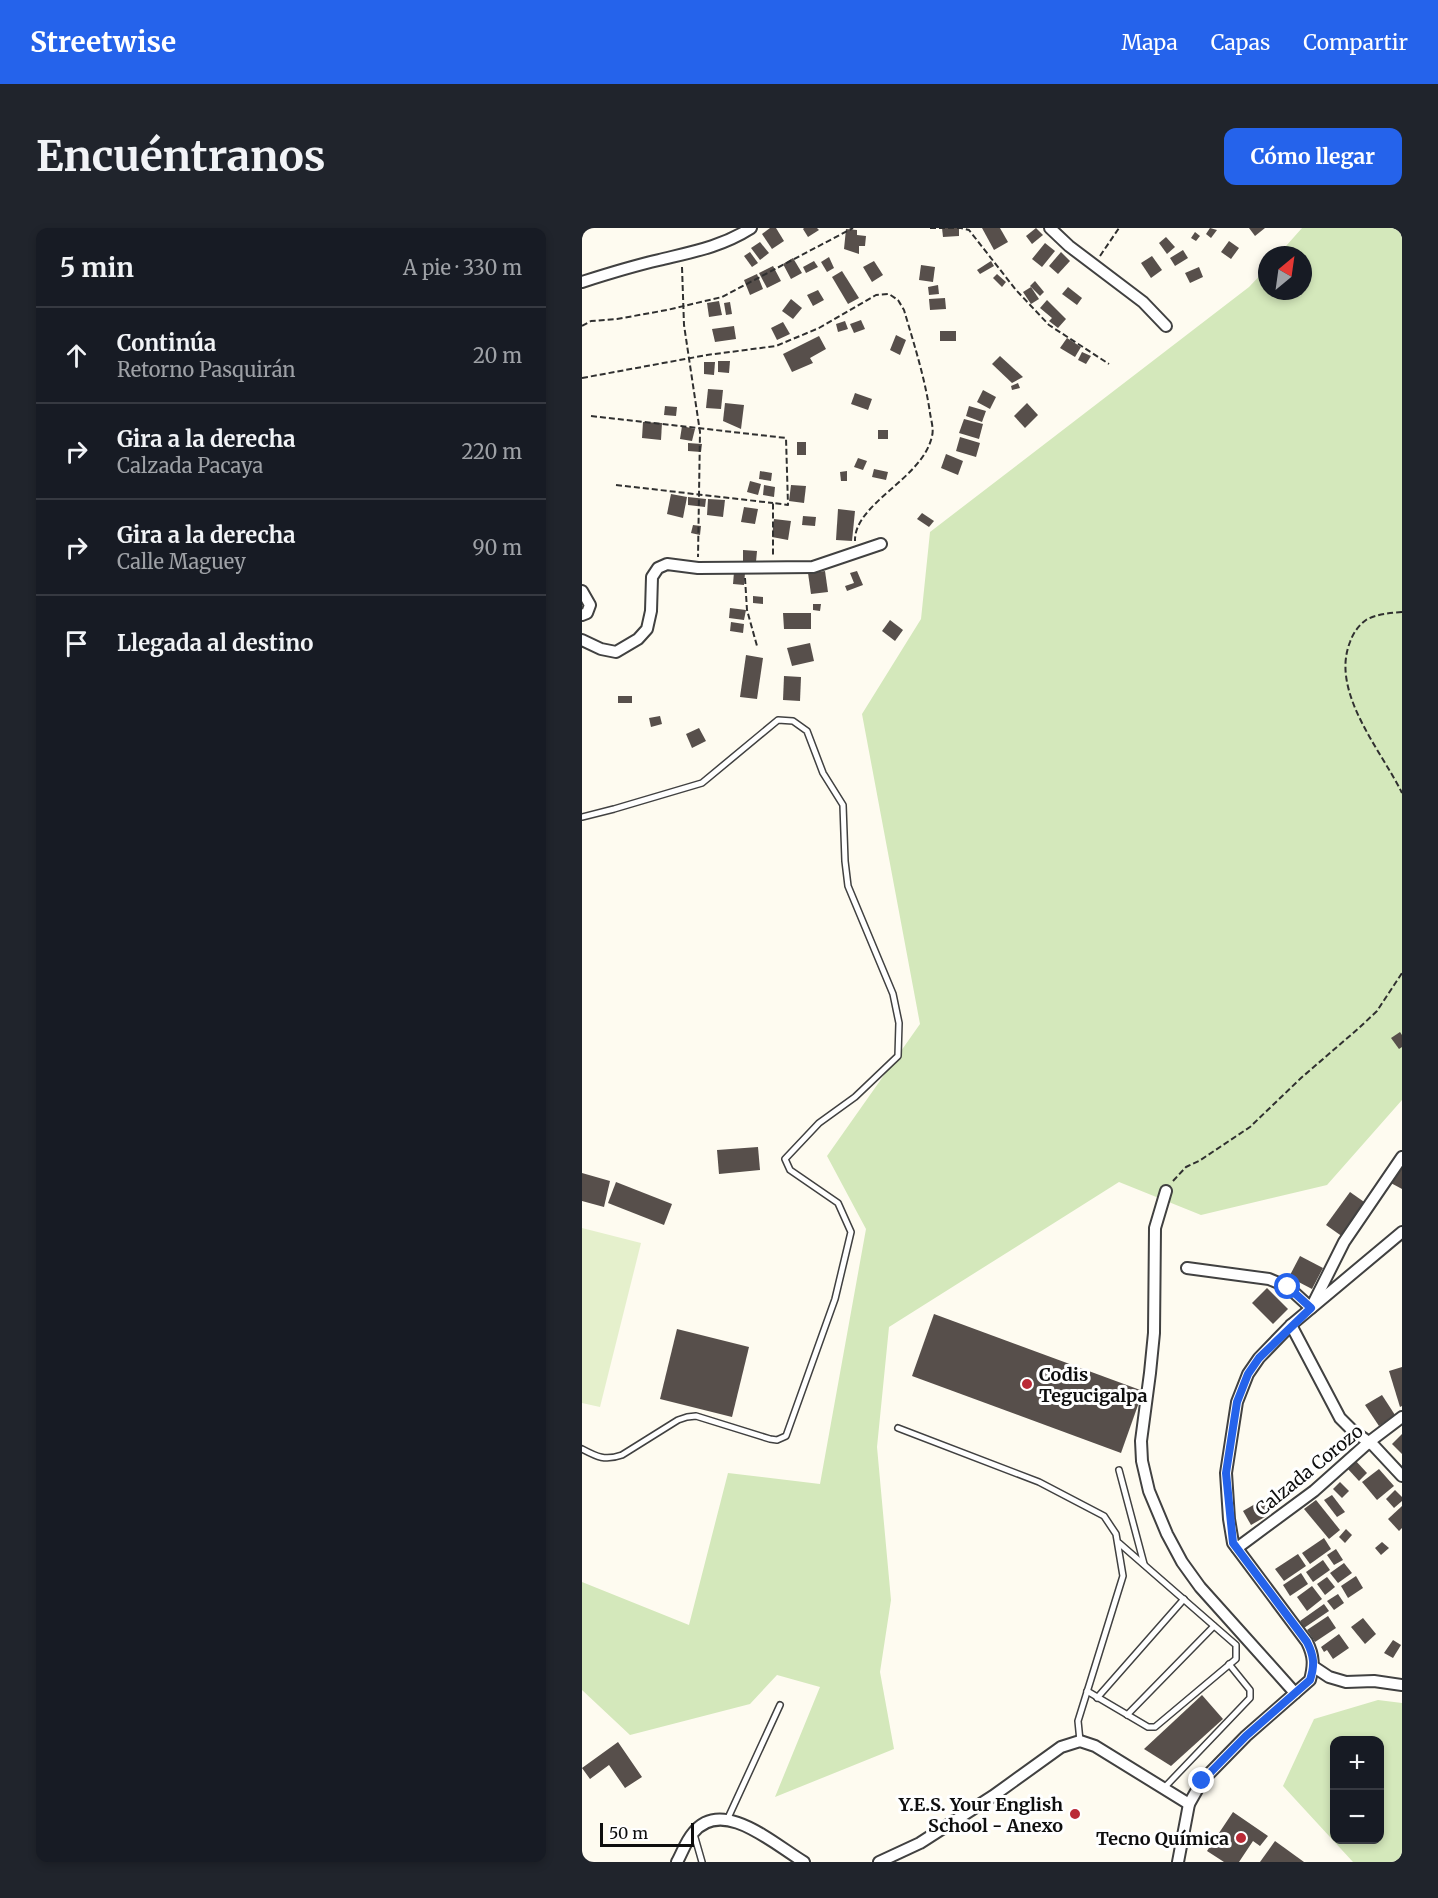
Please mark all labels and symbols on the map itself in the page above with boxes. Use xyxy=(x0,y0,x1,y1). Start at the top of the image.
north arrow xyxy=(1258,246,1312,300)
route start xyxy=(1274,1273,1300,1299)
place label: Codis Tegucigalpa xyxy=(1039,1363,1147,1407)
marker: Codis Tegucigalpa xyxy=(1020,1377,1034,1391)
street label: Calzada Corozo xyxy=(1250,1419,1368,1521)
route end xyxy=(1188,1767,1214,1793)
place label: Y.E.S. Your English School - Anexo xyxy=(898,1793,1063,1837)
marker: Y.E.S. Your English School - Anexo xyxy=(1068,1807,1082,1821)
scale bar xyxy=(600,1820,694,1848)
place label: Tecno Química xyxy=(1096,1827,1229,1850)
marker: Tecno Química xyxy=(1234,1831,1248,1845)

